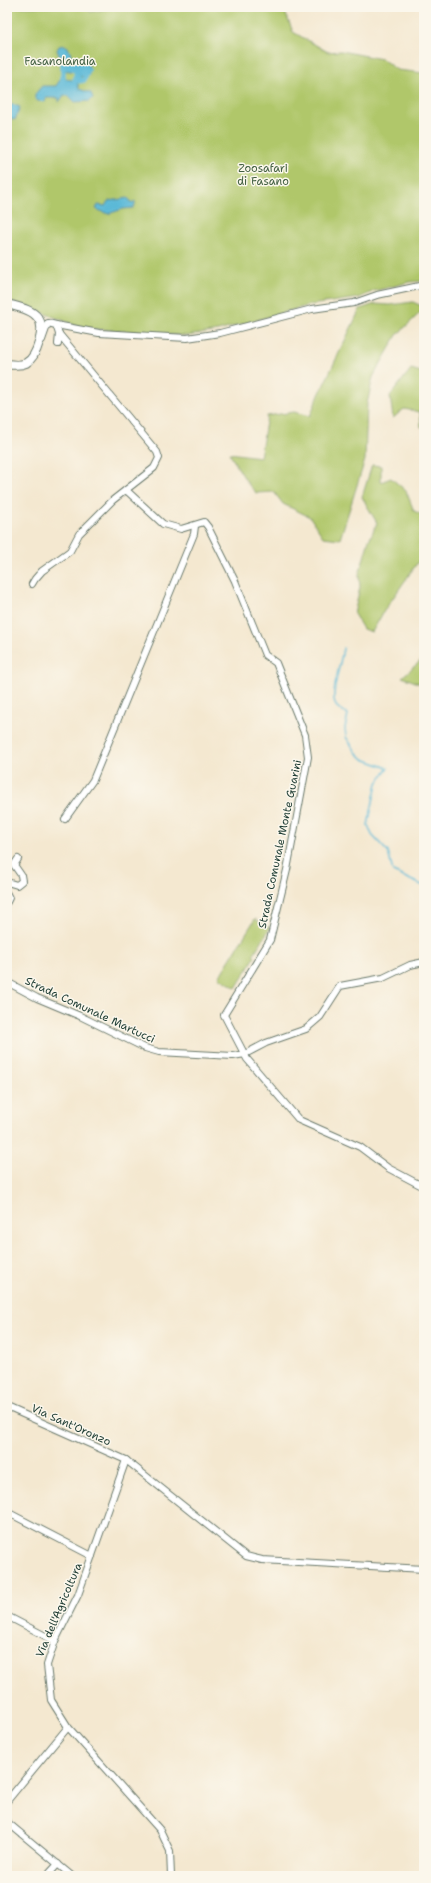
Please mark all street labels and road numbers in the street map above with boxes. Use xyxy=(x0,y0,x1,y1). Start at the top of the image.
street label: Strada Comunale Monte Guarini xyxy=(255,758,305,930)
street label: Strada Comunale Martucci xyxy=(23,973,157,1047)
street label: Via Sant'Oronzo xyxy=(29,1401,114,1449)
street label: Via dell'Agricoltura xyxy=(32,1560,86,1660)

